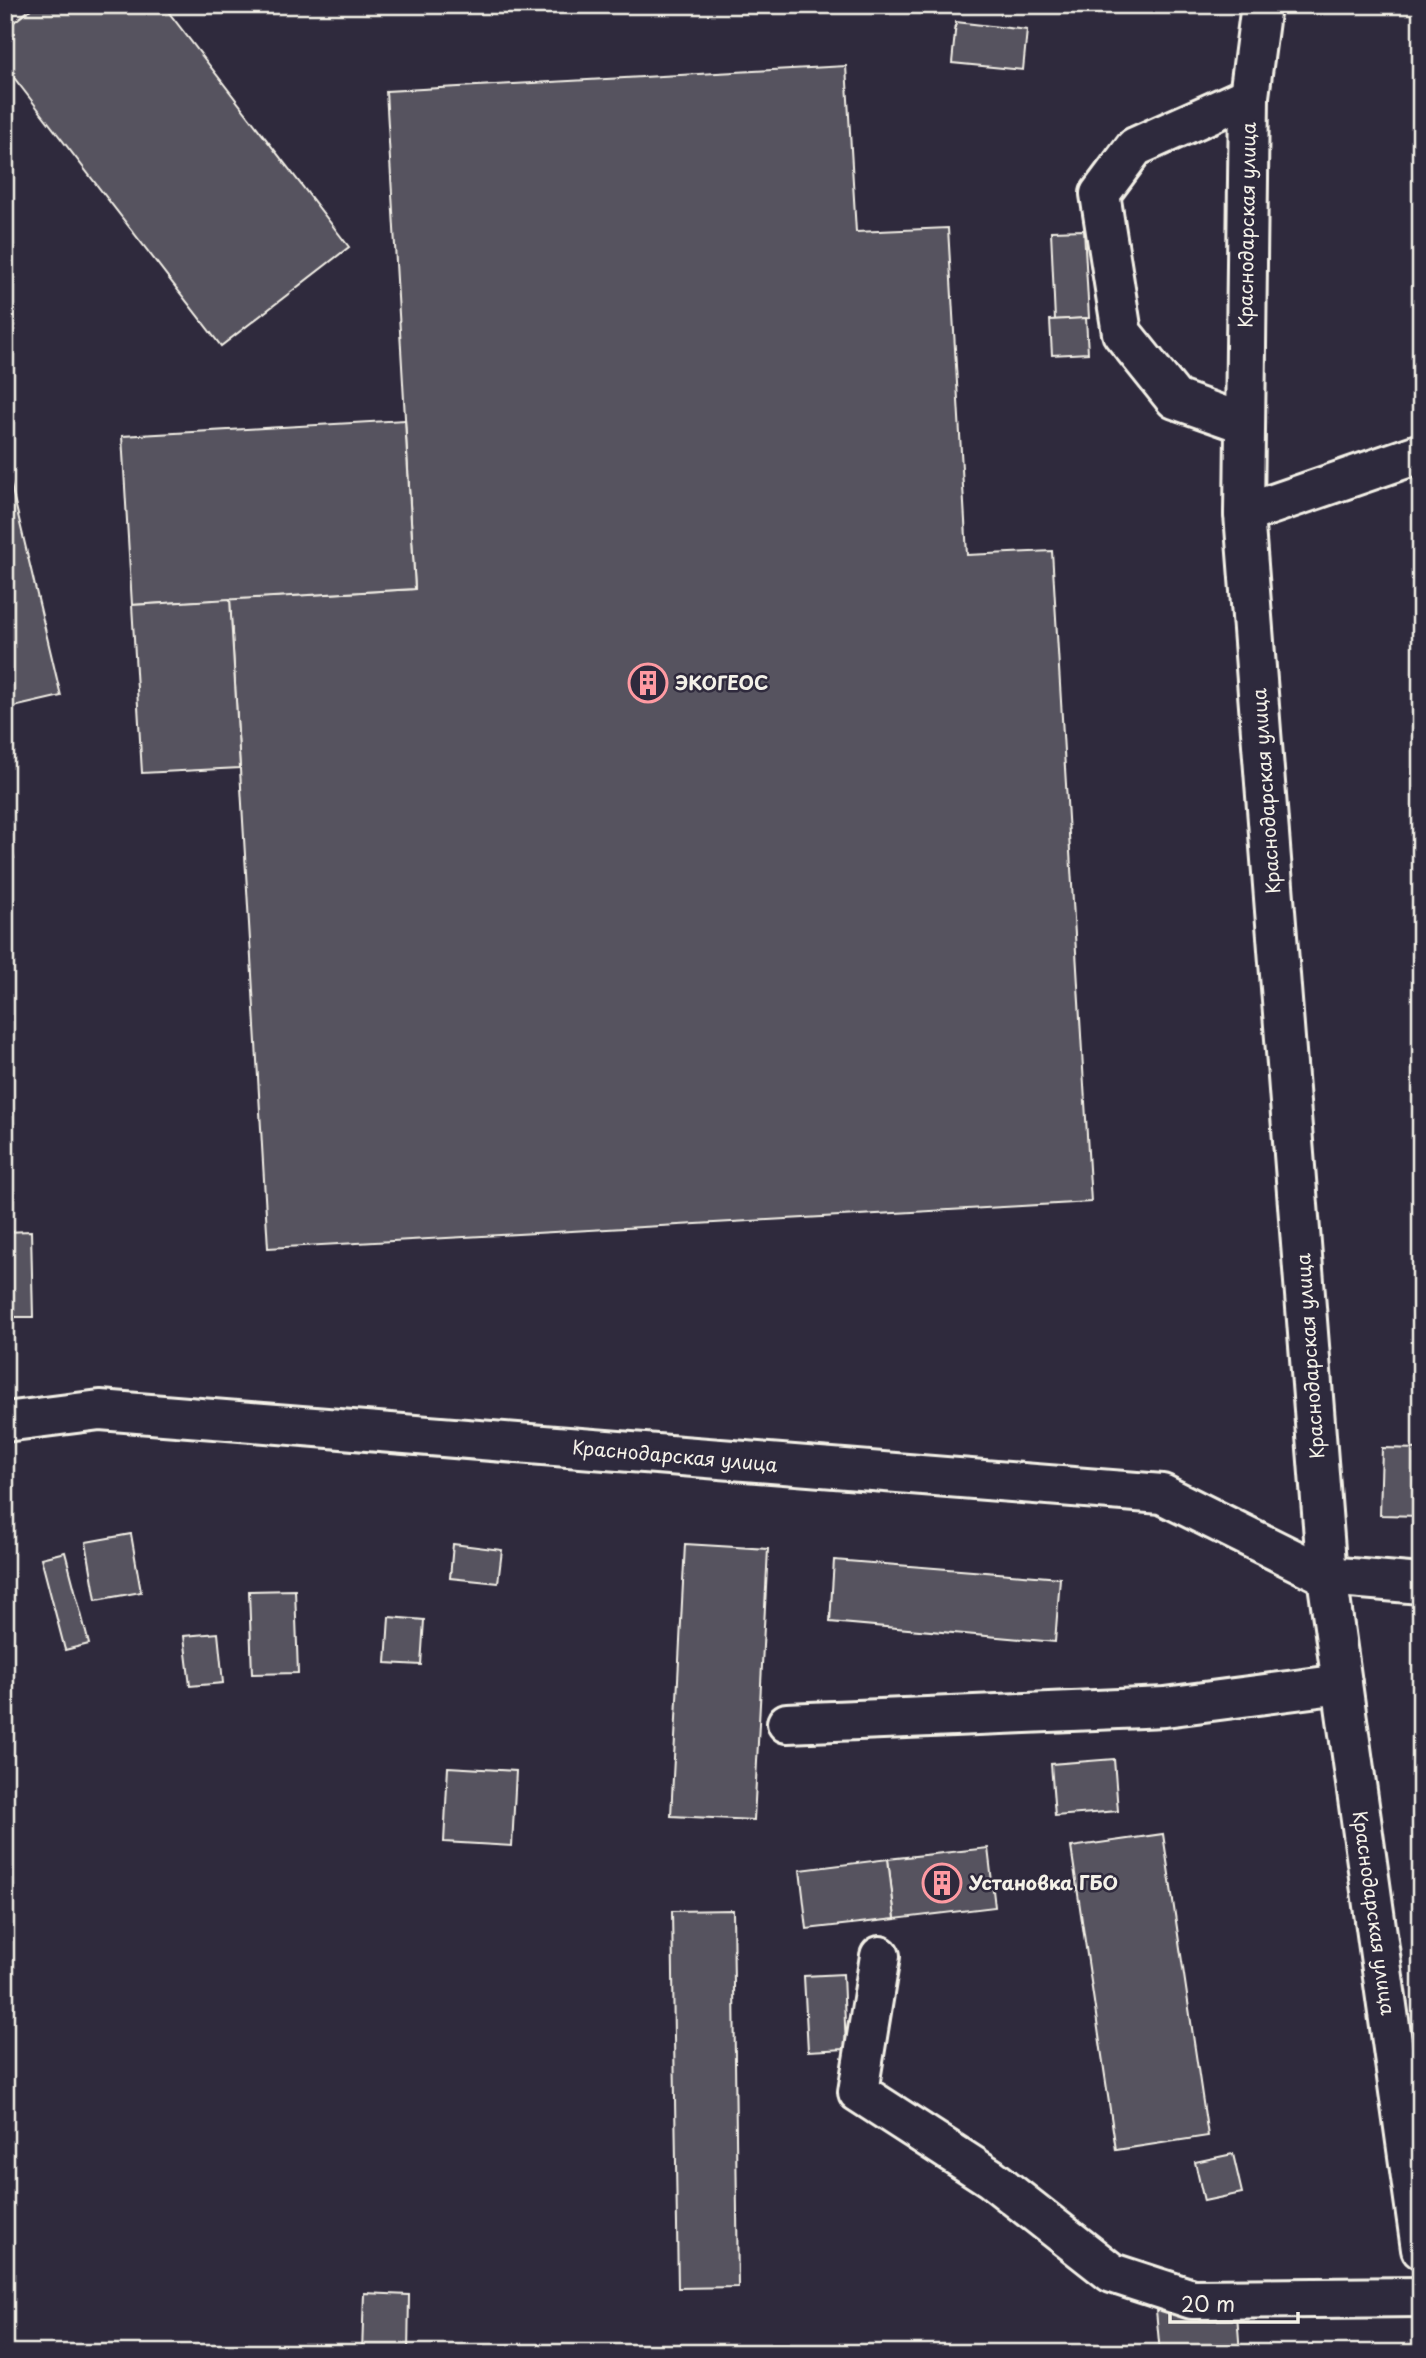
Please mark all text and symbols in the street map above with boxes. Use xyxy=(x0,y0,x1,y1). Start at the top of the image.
street label: Краснодарская улица xyxy=(1230,122,1262,328)
building icon: ЭКОГЕОС xyxy=(627,662,669,704)
place label: ЭКОГЕОС xyxy=(675,668,768,696)
street label: Краснодарская улица xyxy=(1244,687,1286,895)
street label: Краснодарская улица xyxy=(1288,1252,1330,1460)
street label: Краснодарская улица xyxy=(571,1432,779,1478)
street label: Краснодарская улица xyxy=(1347,1809,1403,2017)
building icon: Установка ГБО xyxy=(921,1862,963,1904)
place label: Установка ГБО xyxy=(968,1868,1118,1896)
scale bar xyxy=(1170,2281,1298,2325)
text: 20 m xyxy=(1181,2287,1235,2319)

